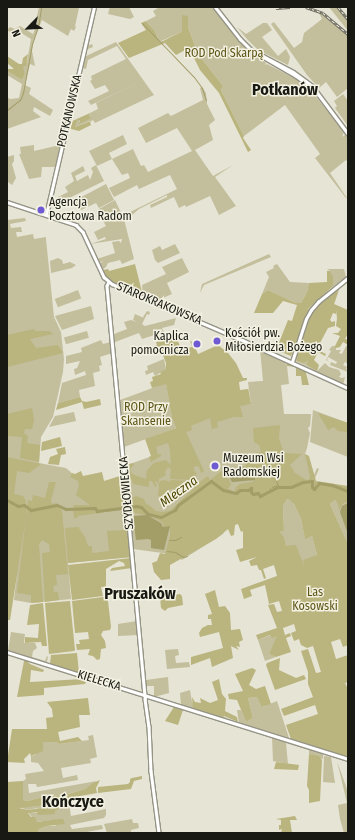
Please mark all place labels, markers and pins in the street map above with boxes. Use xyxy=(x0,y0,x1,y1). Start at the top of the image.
place label: Agencja Pocztowa Radom xyxy=(49,196,132,224)
marker: Agencja Pocztowa Radom xyxy=(36,205,46,215)
place label: Kościół pw. Miłosierdzia Bożego xyxy=(225,327,322,355)
place label: Kaplica pomocnicza xyxy=(131,330,189,358)
marker: Kościół pw. Miłosierdzia Bożego xyxy=(212,336,222,346)
marker: Kaplica pomocnicza xyxy=(192,339,202,349)
place label: Muzeum Wsi Radomskiej xyxy=(223,452,284,480)
marker: Muzeum Wsi Radomskiej xyxy=(210,461,220,471)

